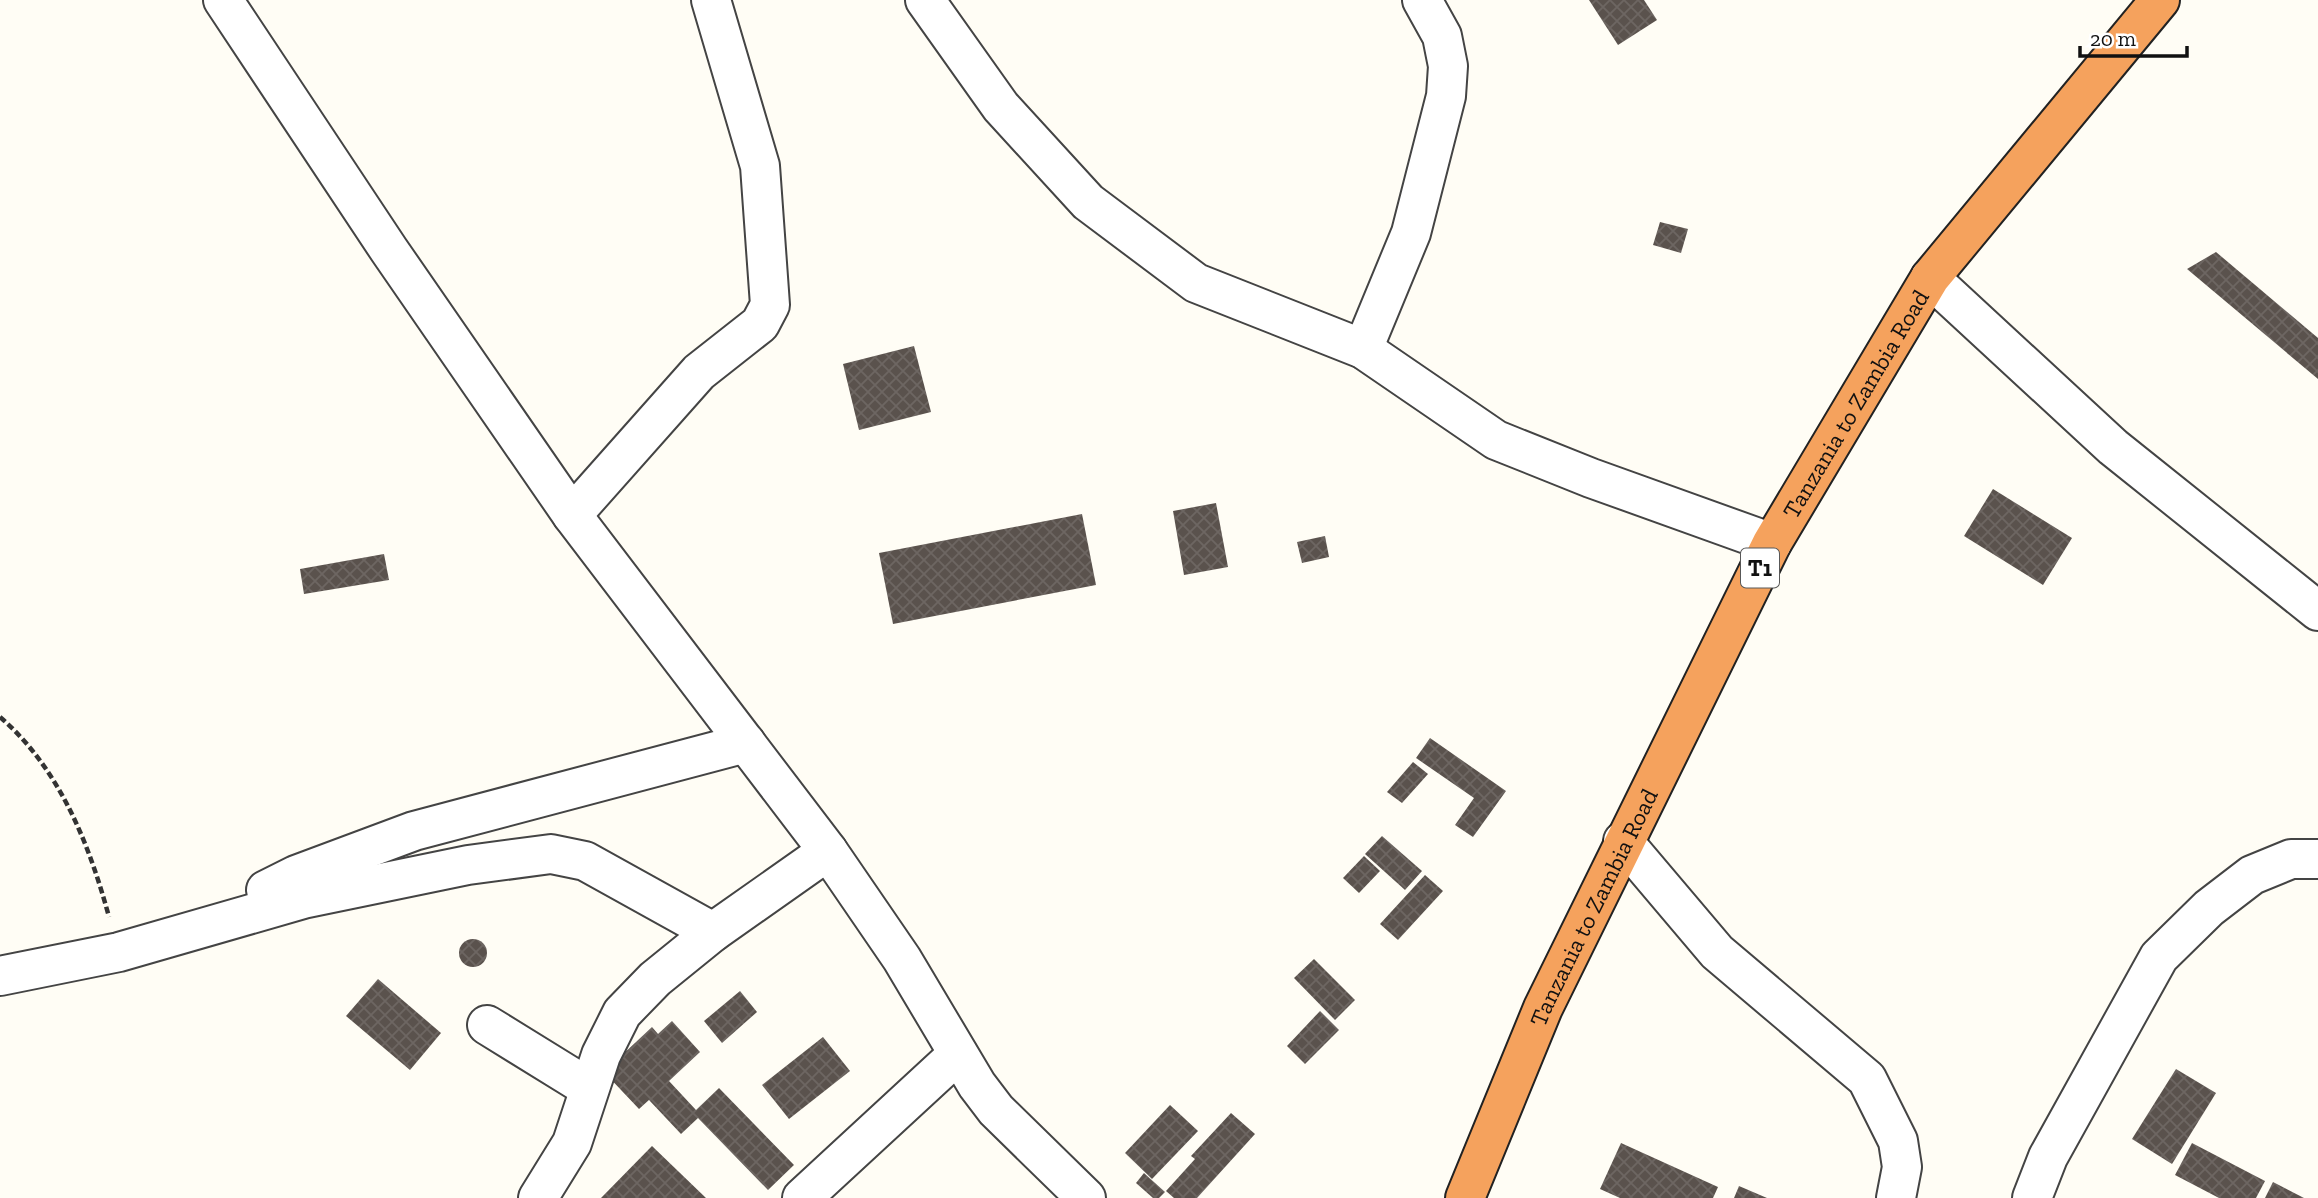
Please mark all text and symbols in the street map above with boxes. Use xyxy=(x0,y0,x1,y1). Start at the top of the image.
scale bar xyxy=(2080,14,2187,58)
text: 20 m xyxy=(2090,26,2136,51)
street label: Tanzania to Zambia Road xyxy=(1776,284,1934,523)
road number: T1 xyxy=(1741,548,1779,588)
street label: Tanzania to Zambia Road xyxy=(1523,784,1663,1030)

